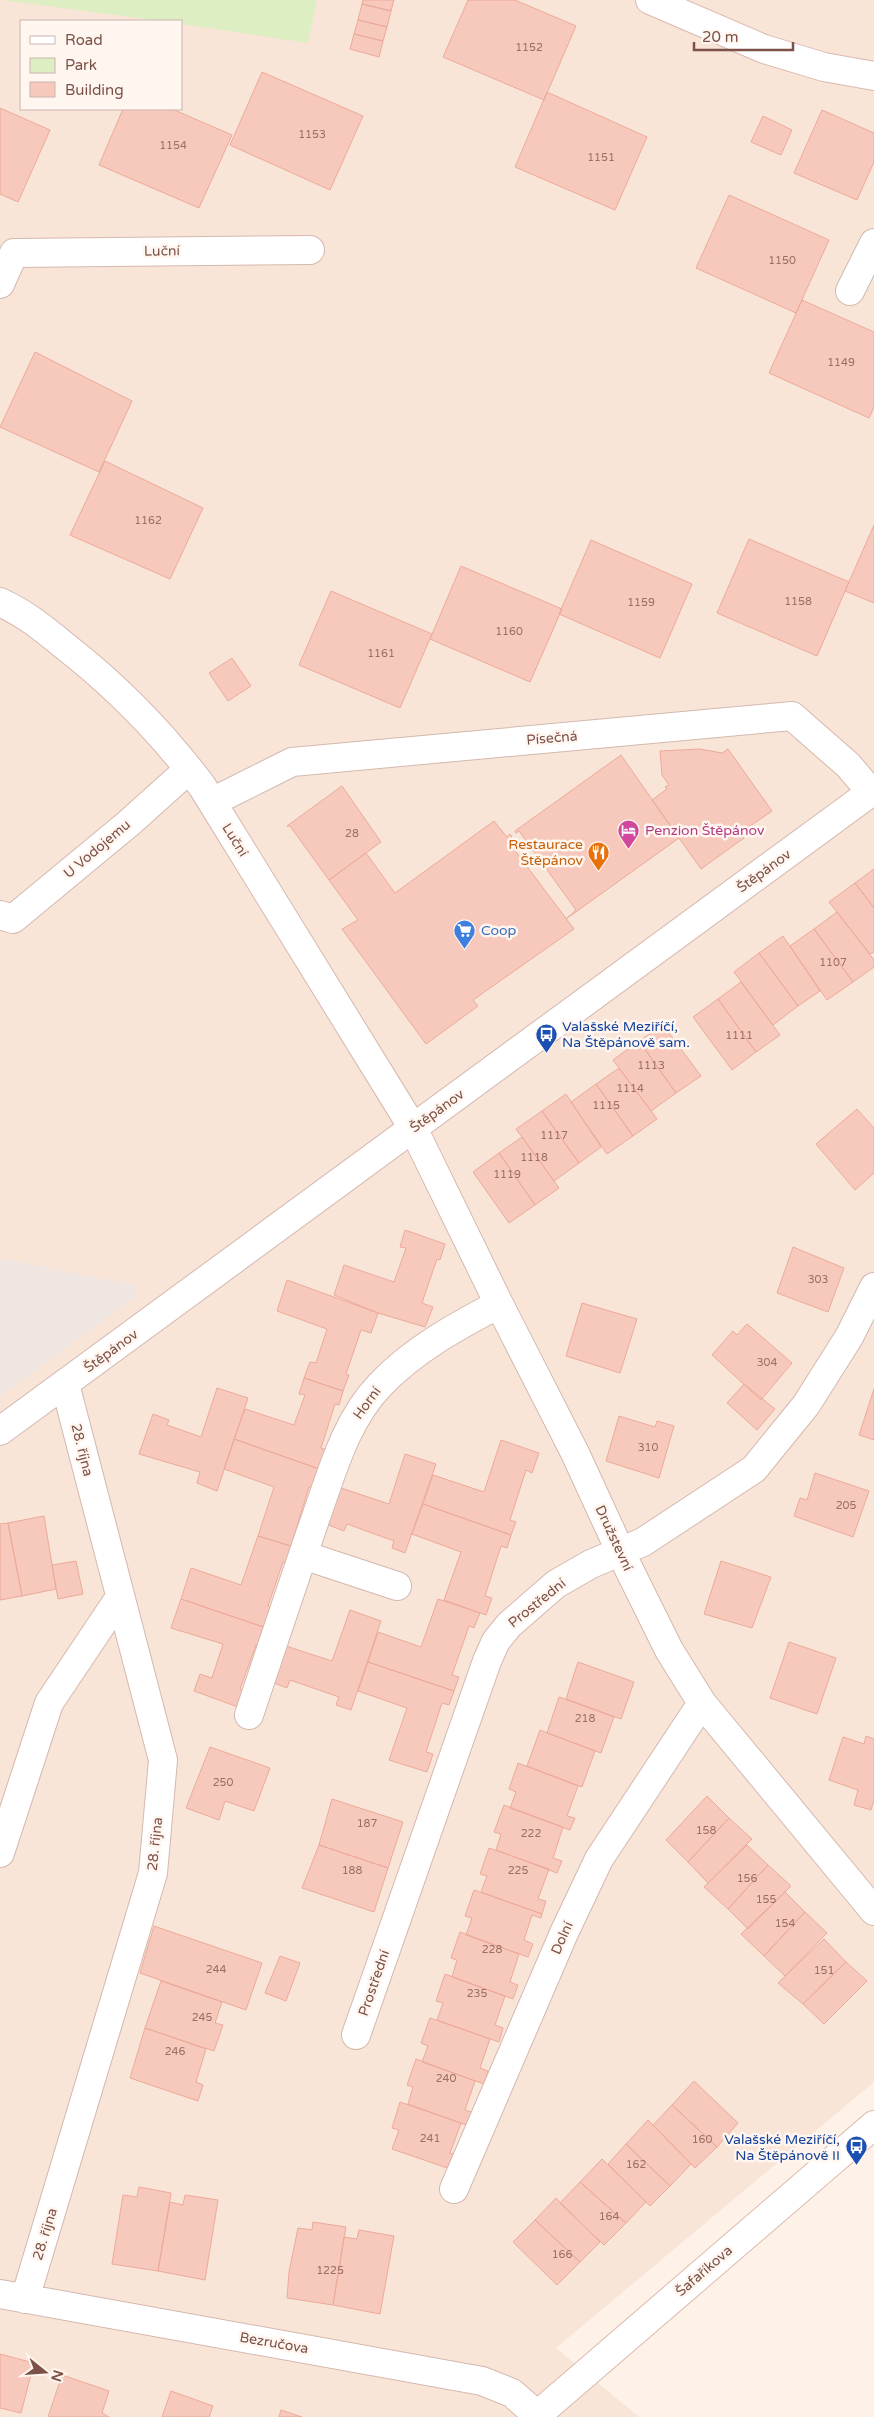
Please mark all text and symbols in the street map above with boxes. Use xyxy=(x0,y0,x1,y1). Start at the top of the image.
legend xyxy=(20,20,182,110)
scale bar xyxy=(694,20,793,52)
text: 20 m xyxy=(702,28,739,46)
text: Road xyxy=(65,31,103,49)
house number: 1152 xyxy=(515,41,543,54)
text: Park xyxy=(65,56,97,74)
text: Building xyxy=(65,81,124,99)
house number: 1153 xyxy=(298,128,326,141)
house number: 1154 xyxy=(159,139,187,152)
house number: 1151 xyxy=(587,151,615,164)
street label: Luční xyxy=(144,242,181,260)
house number: 1150 xyxy=(768,254,796,267)
house number: 1149 xyxy=(827,356,855,369)
house number: 1162 xyxy=(134,514,162,527)
house number: 1158 xyxy=(784,595,812,608)
house number: 1159 xyxy=(627,596,655,609)
house number: 1160 xyxy=(495,625,523,638)
house number: 1161 xyxy=(367,647,395,660)
street label: Písečná xyxy=(526,727,578,749)
street label: U Vodojemu xyxy=(60,816,134,882)
hotel icon: Penzion Štěpánov xyxy=(617,818,641,849)
street label: Luční xyxy=(218,820,252,860)
place label: Penzion Štěpánov xyxy=(645,822,765,839)
house number: 28 xyxy=(345,827,359,840)
place label: Restaurace Štěpánov xyxy=(508,836,584,869)
restaurant icon: Restaurace Štěpánov xyxy=(587,840,611,871)
street label: Štěpánov xyxy=(734,845,795,896)
supermarket icon: Coop xyxy=(453,918,477,949)
place label: Coop xyxy=(481,922,517,939)
house number: 1107 xyxy=(819,956,847,969)
place label: Valašské Meziříčí, Na Štěpánově sam. xyxy=(562,1018,690,1051)
bus stop icon: Valašské Meziříčí, Na Štěpánově sam. xyxy=(534,1022,558,1053)
house number: 1111 xyxy=(725,1029,753,1042)
house number: 1113 xyxy=(637,1059,665,1072)
house number: 1114 xyxy=(616,1082,644,1095)
street label: Štěpánov xyxy=(407,1085,468,1136)
house number: 1115 xyxy=(592,1099,620,1112)
house number: 1117 xyxy=(540,1129,568,1142)
house number: 1118 xyxy=(520,1151,548,1164)
house number: 1119 xyxy=(493,1168,521,1181)
house number: 303 xyxy=(808,1273,828,1286)
street label: Štěpánov xyxy=(81,1325,142,1376)
house number: 304 xyxy=(757,1356,777,1369)
street label: Horní xyxy=(349,1383,385,1423)
street label: 28. října xyxy=(67,1422,97,1478)
house number: 310 xyxy=(638,1441,658,1454)
house number: 205 xyxy=(836,1499,856,1512)
street label: Družstevní xyxy=(591,1502,637,1574)
street label: Prostřední xyxy=(505,1574,570,1631)
house number: 218 xyxy=(575,1712,595,1725)
house number: 250 xyxy=(213,1776,233,1789)
street label: 28. října xyxy=(144,1816,166,1872)
house number: 187 xyxy=(357,1817,377,1830)
house number: 158 xyxy=(696,1824,716,1837)
house number: 222 xyxy=(521,1827,541,1840)
house number: 188 xyxy=(342,1864,362,1877)
house number: 225 xyxy=(508,1864,528,1877)
house number: 156 xyxy=(737,1872,757,1885)
house number: 155 xyxy=(756,1893,776,1906)
house number: 154 xyxy=(775,1917,795,1930)
street label: Dolní xyxy=(547,1918,577,1957)
house number: 228 xyxy=(482,1943,502,1956)
street label: Prostřední xyxy=(355,1947,393,2018)
house number: 244 xyxy=(206,1963,226,1976)
house number: 151 xyxy=(814,1964,834,1977)
house number: 235 xyxy=(467,1987,487,2000)
house number: 245 xyxy=(192,2011,212,2024)
house number: 246 xyxy=(165,2045,185,2058)
house number: 240 xyxy=(436,2072,456,2085)
place label: Valašské Meziříčí, Na Štěpánově II xyxy=(724,2131,840,2164)
house number: 241 xyxy=(420,2132,440,2145)
house number: 160 xyxy=(692,2133,712,2146)
bus stop icon: Valašské Meziříčí, Na Štěpánově II xyxy=(844,2135,868,2166)
house number: 162 xyxy=(626,2158,646,2171)
street label: 28. října xyxy=(29,2206,61,2262)
house number: 164 xyxy=(599,2210,619,2223)
street label: Šafaříkova xyxy=(672,2242,736,2300)
house number: 166 xyxy=(552,2248,572,2261)
house number: 1225 xyxy=(316,2264,344,2277)
street label: Bezručova xyxy=(238,2329,310,2357)
north arrow xyxy=(20,2347,70,2397)
text: N xyxy=(47,2368,67,2384)

